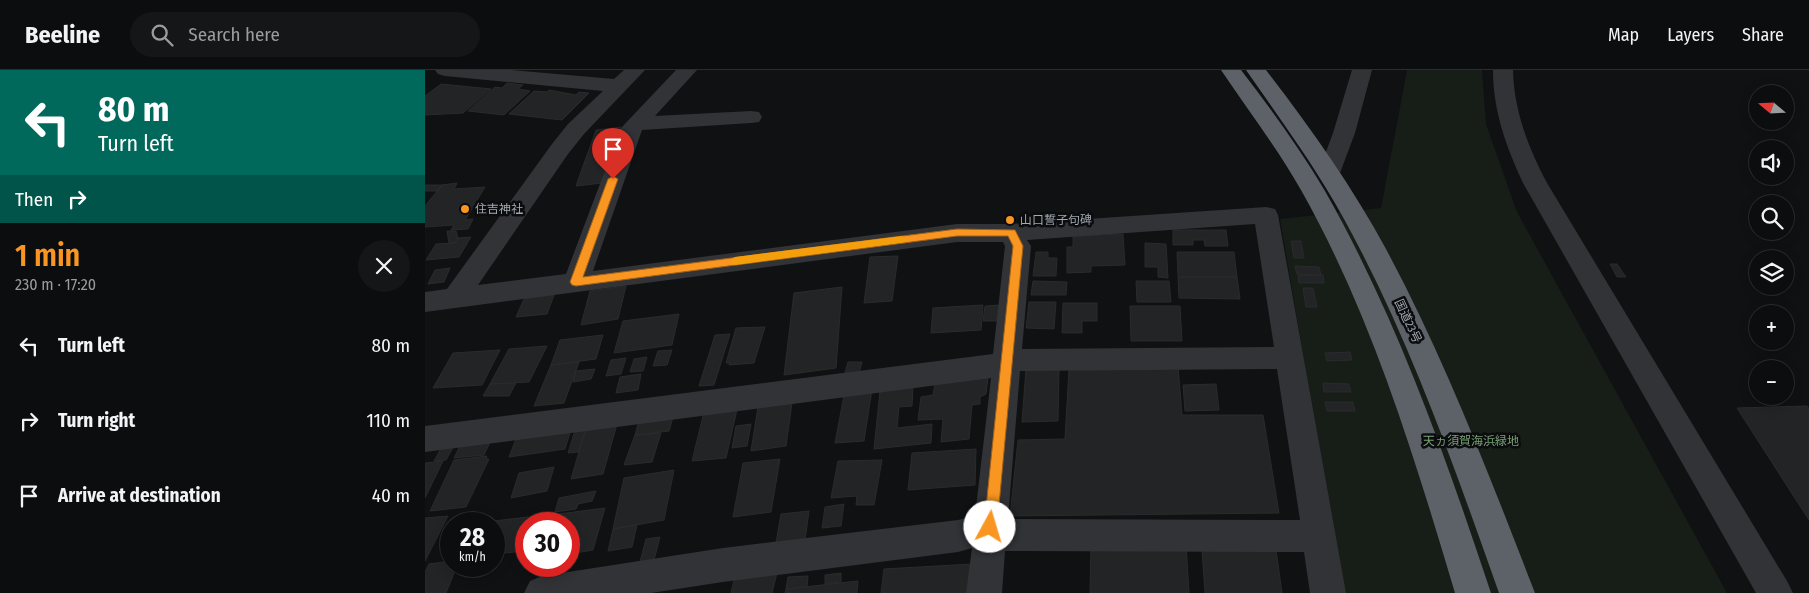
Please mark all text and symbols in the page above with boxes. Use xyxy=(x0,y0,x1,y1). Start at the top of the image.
search box xyxy=(130,12,480,57)
text: Beeline xyxy=(25,21,100,49)
icon: search xyxy=(148,21,176,49)
text: Search here xyxy=(188,23,280,46)
text: Map xyxy=(1608,24,1639,46)
text: Layers xyxy=(1667,24,1714,46)
text: Share xyxy=(1742,24,1784,46)
north arrow xyxy=(1749,85,1794,130)
map controls xyxy=(1749,85,1794,405)
text: 80 m xyxy=(98,88,170,130)
icon: left xyxy=(15,90,80,155)
pin xyxy=(592,128,634,179)
text: Turn left xyxy=(98,130,174,157)
icon: arrive xyxy=(599,135,627,163)
button: sound xyxy=(1749,140,1794,185)
icon: right xyxy=(63,185,91,213)
text: Then xyxy=(15,188,53,211)
button: search xyxy=(1749,195,1794,240)
place label: 住吉神社 xyxy=(475,202,523,216)
marker: 住吉神社 xyxy=(459,203,471,215)
place label: 山口誓子句碑 xyxy=(1020,213,1092,227)
marker: 山口誓子句碑 xyxy=(1004,214,1016,226)
text: 1 min xyxy=(15,238,80,274)
button: close xyxy=(358,240,410,292)
button: layers xyxy=(1749,250,1794,295)
text: 230 m · 17:20 xyxy=(15,275,96,294)
street label: 国道23号 xyxy=(1392,297,1424,345)
button: + xyxy=(1749,305,1794,350)
icon: left xyxy=(15,332,43,360)
text: Turn left xyxy=(58,334,125,357)
text: 80 m xyxy=(372,334,410,357)
button: − xyxy=(1749,360,1794,405)
icon: right xyxy=(15,407,43,435)
text: Turn right xyxy=(58,409,135,432)
text: 110 m xyxy=(366,409,410,432)
park label: 天ヵ須賀海浜緑地 xyxy=(1423,434,1519,448)
icon: arrive xyxy=(15,482,43,510)
text: Arrive at destination xyxy=(58,484,221,507)
text: 40 m xyxy=(372,484,410,507)
position arrow xyxy=(963,500,1015,552)
speed limit sign: 30 xyxy=(515,512,580,577)
text: 28 xyxy=(460,523,485,553)
text: km/h xyxy=(459,550,486,564)

